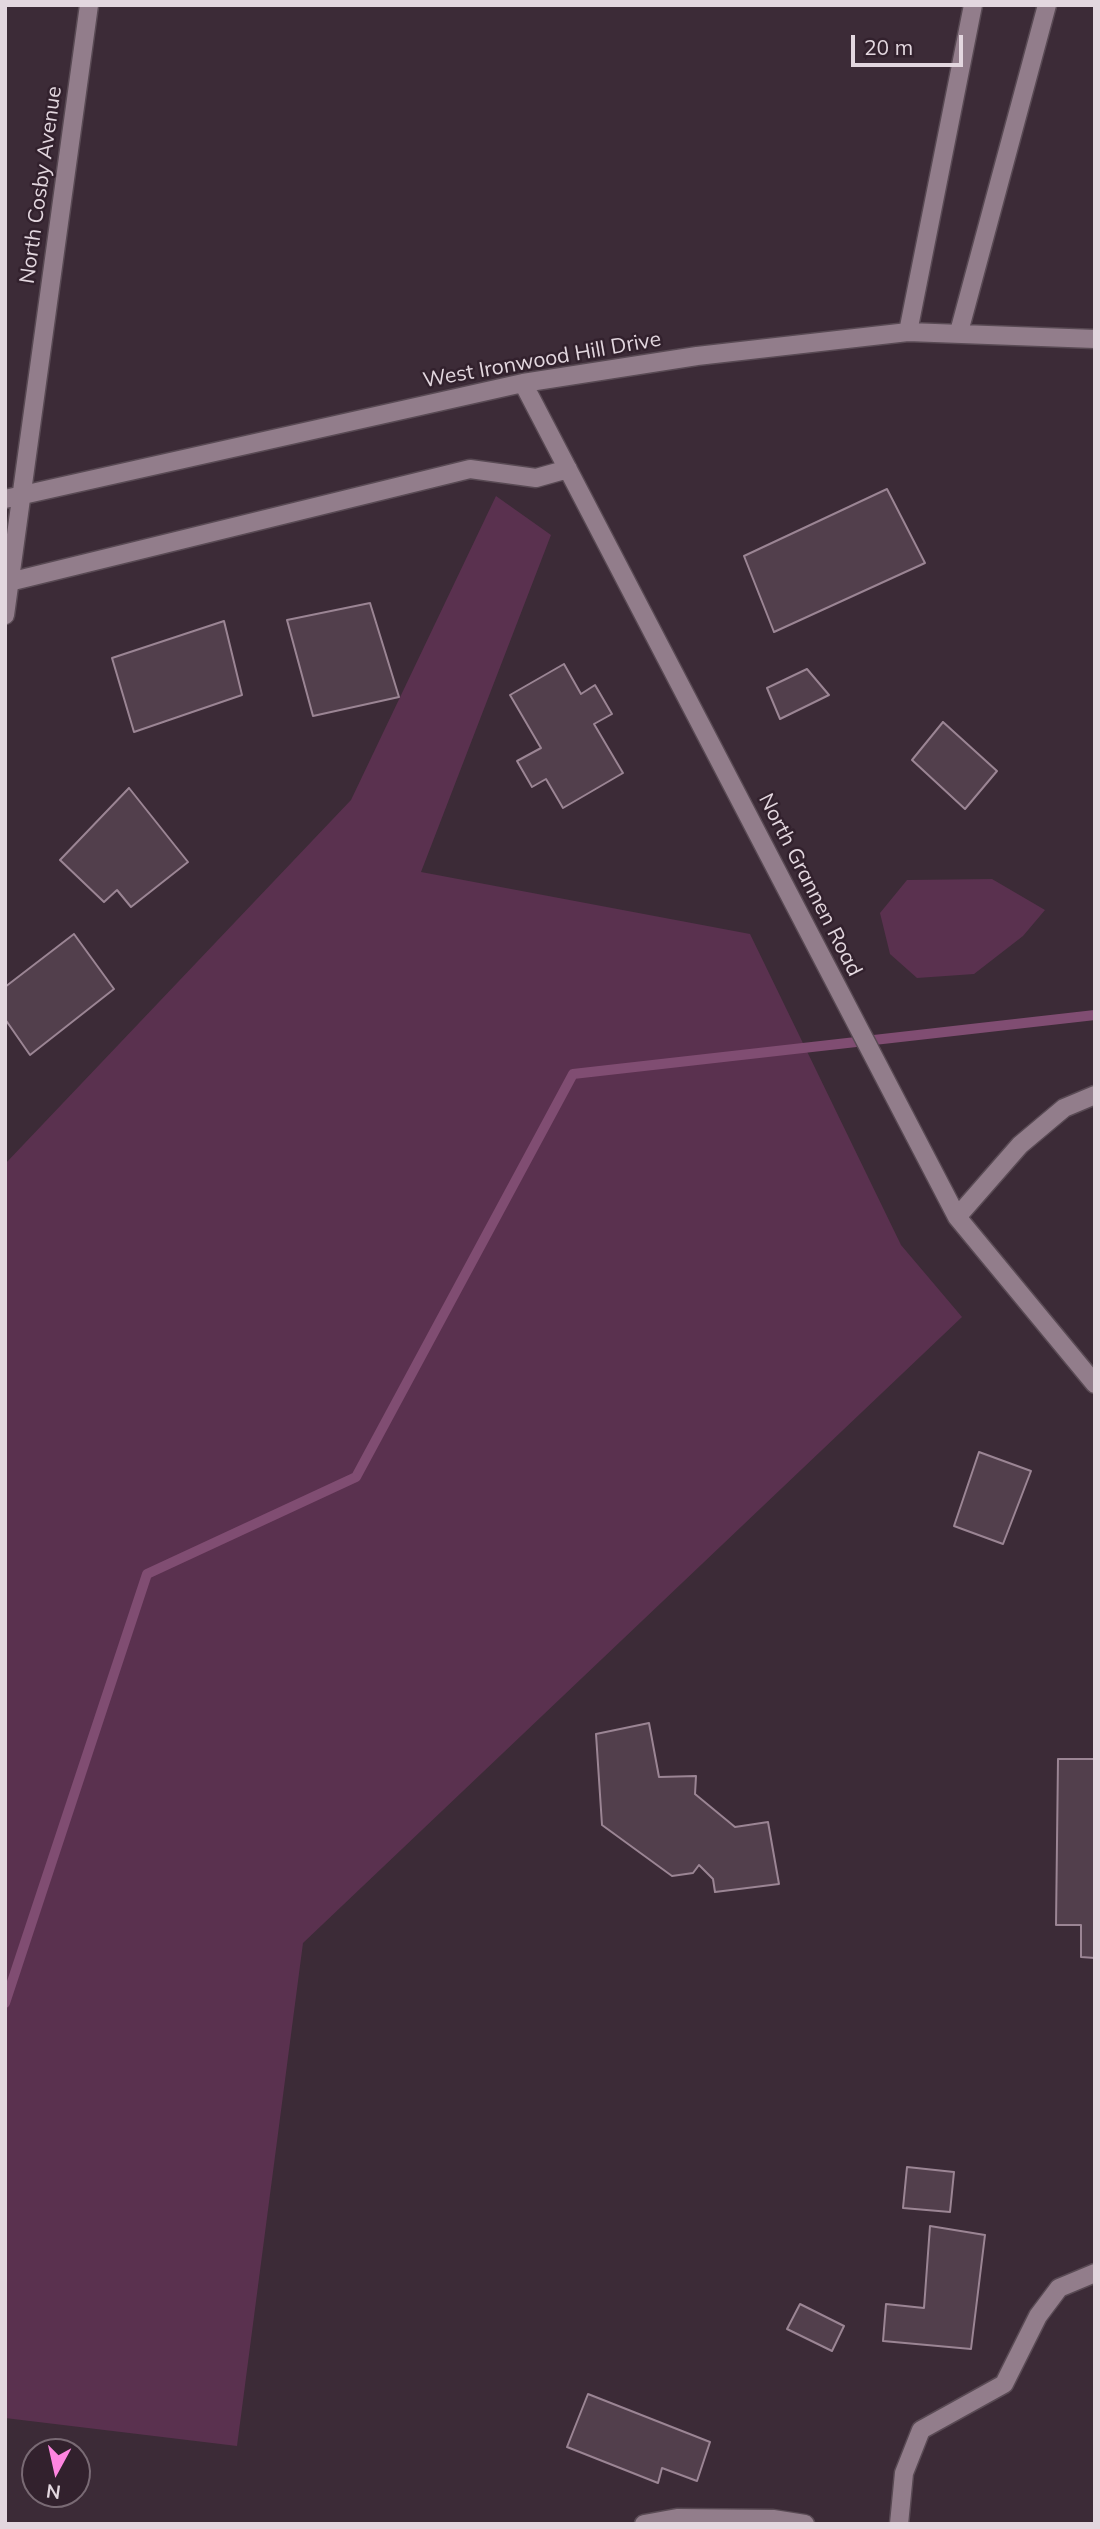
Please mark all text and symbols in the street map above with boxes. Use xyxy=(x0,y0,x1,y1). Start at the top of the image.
scale bar xyxy=(855,21,967,65)
text: 20 m xyxy=(864,34,913,60)
street label: North Cosby Avenue xyxy=(15,85,67,285)
street label: West Ironwood Hill Drive xyxy=(421,327,663,393)
street label: North Grannen Road xyxy=(753,789,867,981)
north arrow xyxy=(21,2438,91,2508)
text: N xyxy=(45,2479,62,2505)

